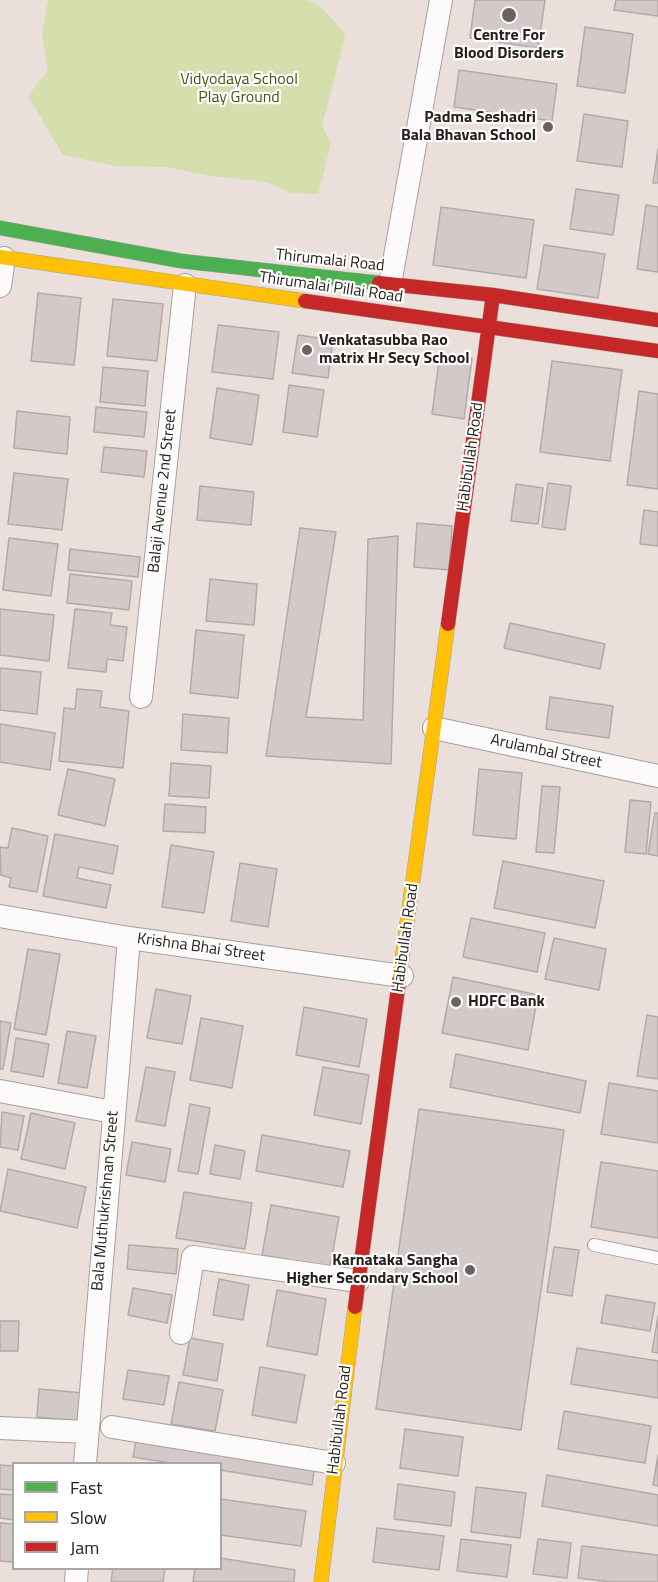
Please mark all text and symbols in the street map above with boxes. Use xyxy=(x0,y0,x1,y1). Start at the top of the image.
marker: Centre For Blood Disorders xyxy=(500,6,518,24)
place label: Centre For Blood Disorders xyxy=(454,26,564,64)
park label: Vidyodaya School Play Ground xyxy=(180,70,298,108)
place label: Padma Seshadri Bala Bhavan School xyxy=(401,108,536,146)
marker: Padma Seshadri Bala Bhavan School xyxy=(541,120,555,134)
street label: Thirumalai Road xyxy=(275,246,385,276)
street label: Thirumalai Pillai Road xyxy=(258,268,404,308)
place label: Venkatasubba Rao matrix Hr Secy School xyxy=(319,331,469,369)
marker: Venkatasubba Rao matrix Hr Secy School xyxy=(300,343,314,357)
street label: Habibullah Road xyxy=(454,401,488,513)
street label: Balaji Avenue 2nd Street xyxy=(145,408,181,574)
street label: Arulambal Street xyxy=(488,731,604,773)
street label: Habibullah Road xyxy=(389,882,423,994)
street label: Krishna Bhai Street xyxy=(136,930,266,966)
place label: HDFC Bank xyxy=(468,992,545,1012)
marker: HDFC Bank xyxy=(449,995,463,1009)
street label: Bala Muthukrishnan Street xyxy=(89,1110,123,1292)
place label: Karnataka Sangha Higher Secondary School xyxy=(286,1251,458,1289)
marker: Karnataka Sangha Higher Secondary School xyxy=(463,1263,477,1277)
street label: Habibullah Road xyxy=(324,1364,356,1476)
legend xyxy=(12,1462,222,1570)
text: Fast xyxy=(70,1474,103,1501)
text: Slow xyxy=(70,1504,107,1531)
text: Jam xyxy=(70,1534,99,1561)

